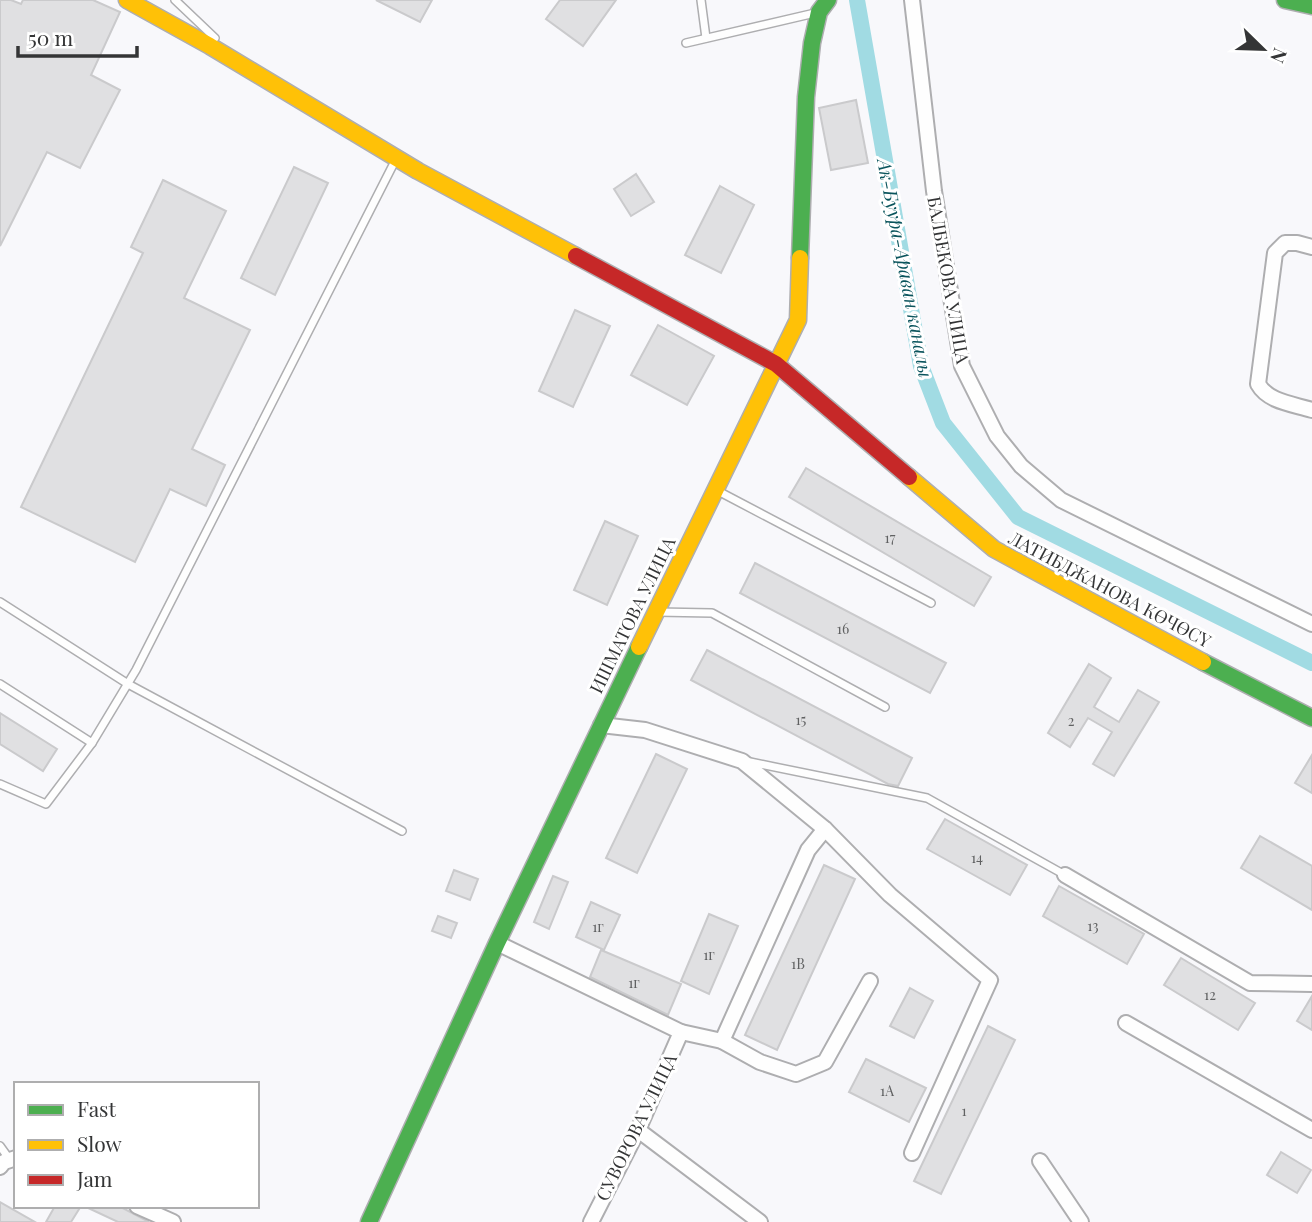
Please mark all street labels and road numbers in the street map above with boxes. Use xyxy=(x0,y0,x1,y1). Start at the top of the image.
street label: БАЛБЕКОВА УЛИЦА xyxy=(922,194,976,366)
street label: ЛАТИБДЖАНОВА КӨЧӨСҮ xyxy=(1004,525,1216,653)
street label: ИШМАТОВА УЛИЦА xyxy=(584,532,681,697)
street label: СУВОРОВА УЛИЦА xyxy=(590,1049,682,1205)

